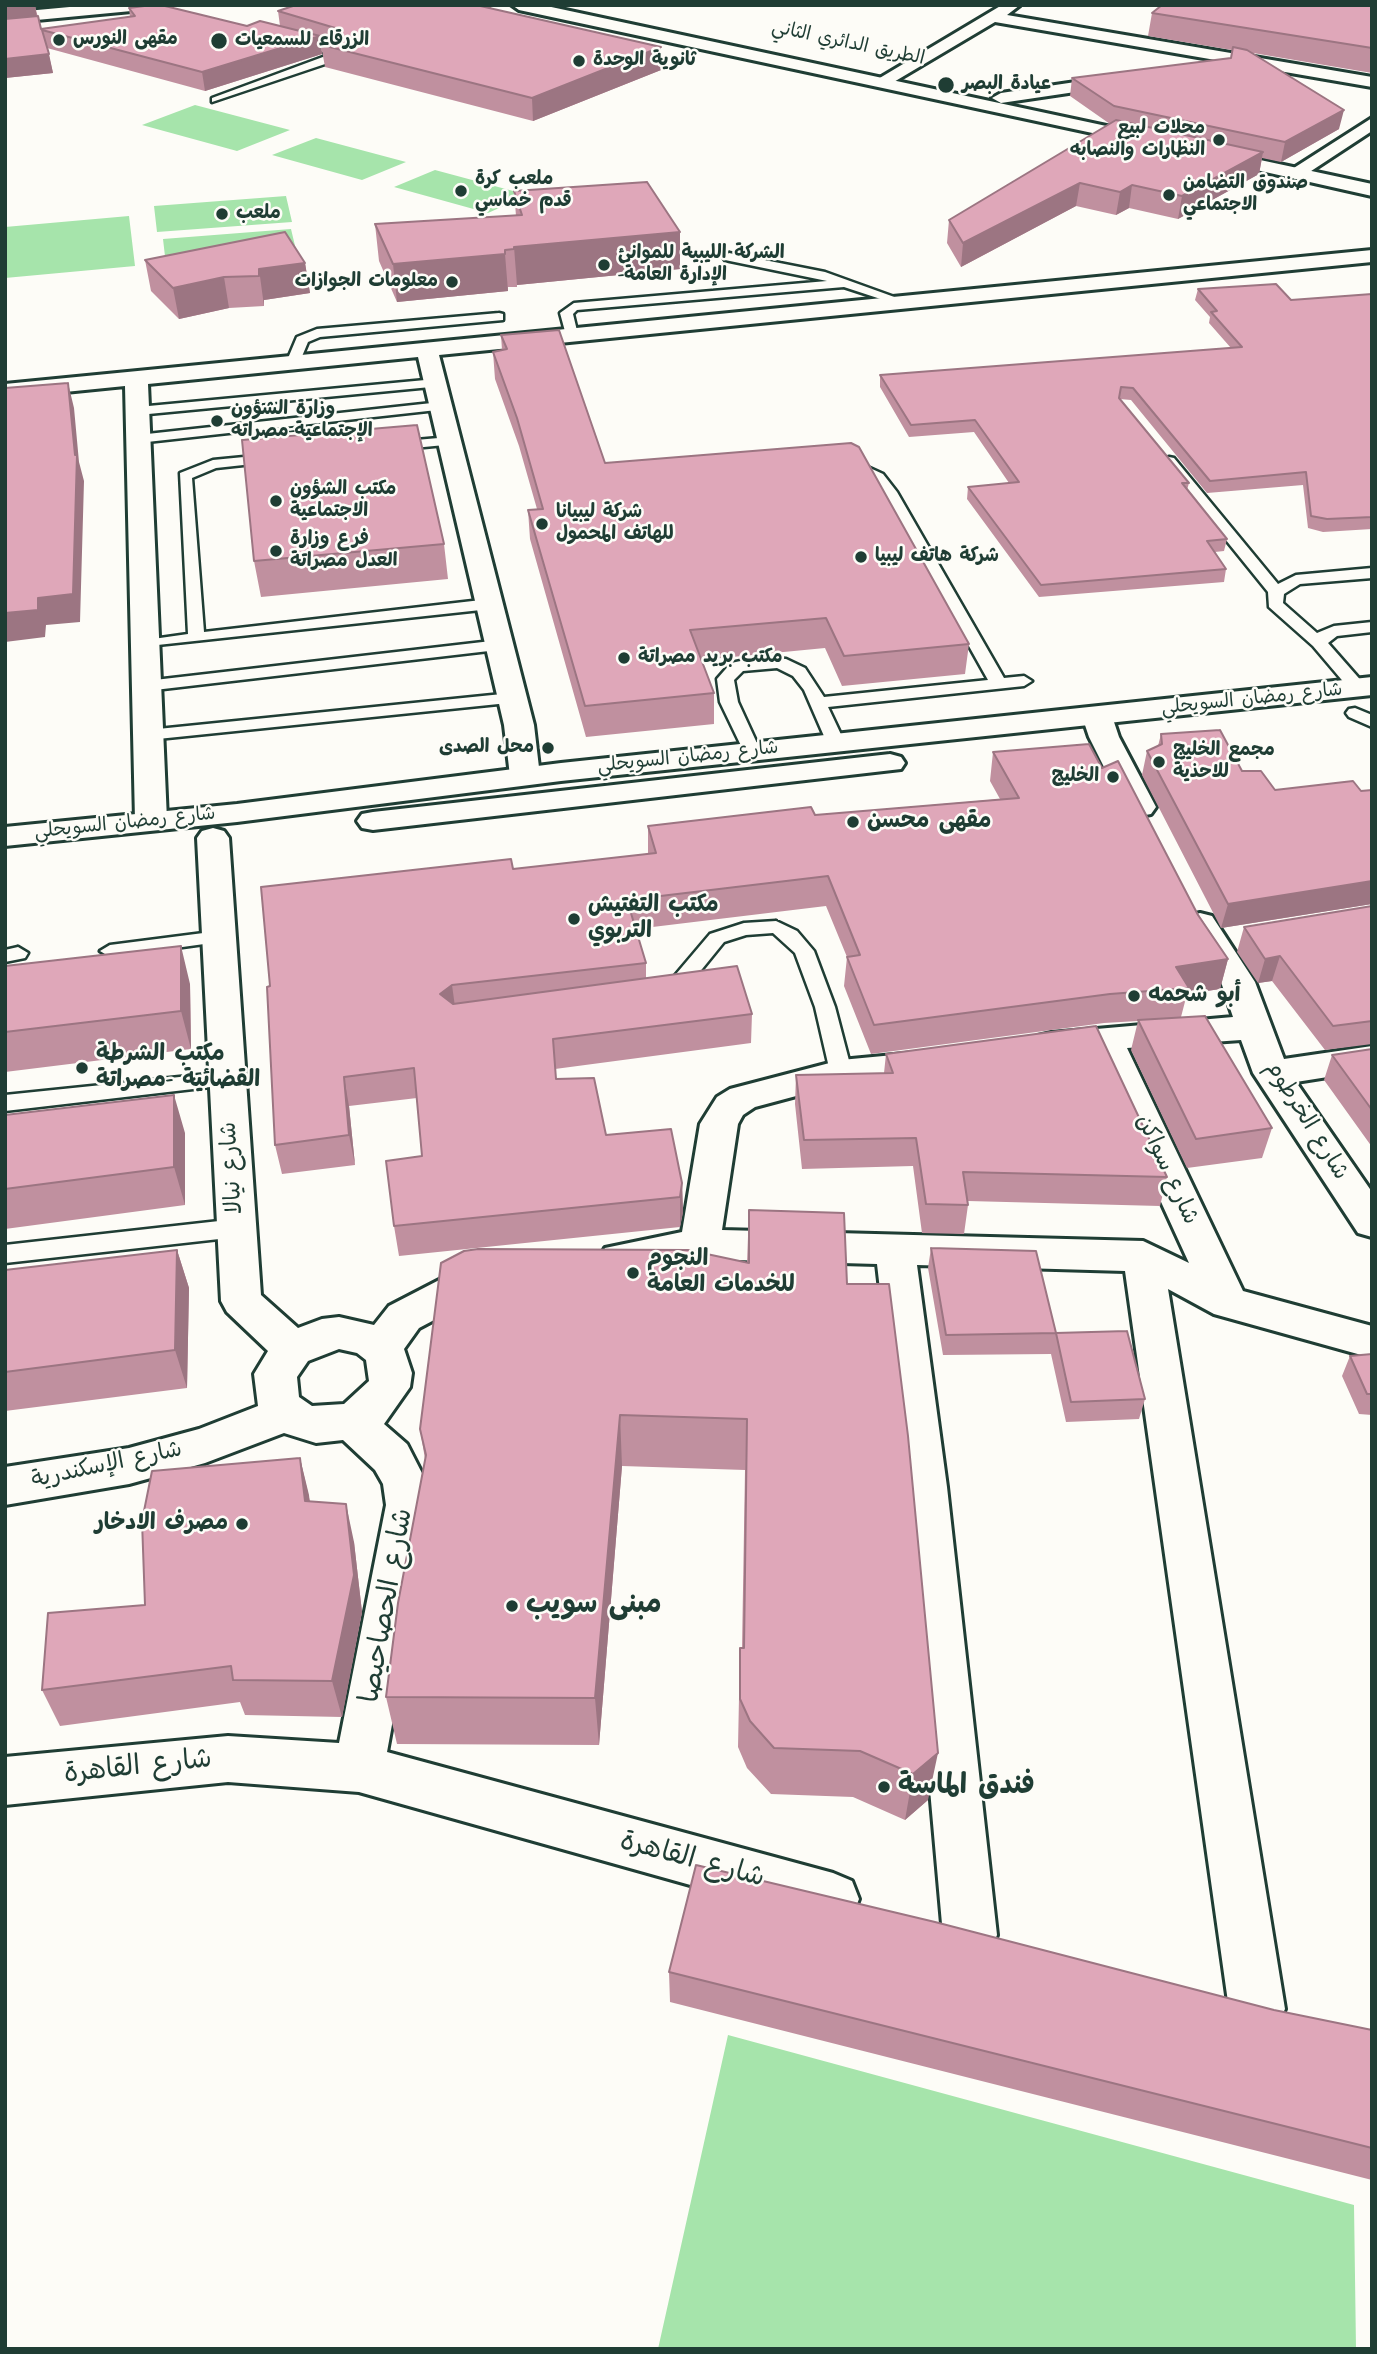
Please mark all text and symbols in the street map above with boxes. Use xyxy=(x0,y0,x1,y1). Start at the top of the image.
street label: الطريق الدائري الثاني xyxy=(769,17,927,71)
place label: مقهى النورس xyxy=(73,29,178,51)
place label: الزرقاء للسمعيات xyxy=(235,30,369,52)
marker: الزرقاء للسمعيات xyxy=(209,31,229,51)
marker: مقهى النورس xyxy=(51,32,67,48)
place label: ثانوية الوحدة xyxy=(593,50,696,72)
marker: ثانوية الوحدة xyxy=(571,53,587,69)
place label: عيادة البصر xyxy=(962,74,1051,96)
marker: عيادة البصر xyxy=(936,75,956,95)
place label: محلات لبيع النظارات والنصابه xyxy=(1070,118,1205,162)
marker: محلات لبيع النظارات والنصابه xyxy=(1211,132,1227,148)
place label: ملعب كرة قدم خماسي xyxy=(475,169,572,213)
place label: صندوق التضامن الاجتماعي xyxy=(1183,173,1308,217)
marker: ملعب كرة قدم خماسي xyxy=(453,183,469,199)
marker: صندوق التضامن الاجتماعي xyxy=(1161,187,1177,203)
place label: ملعب xyxy=(236,203,281,225)
marker: ملعب xyxy=(214,206,230,222)
place label: الشركة الليبية للموانئ -الإدارة العامة xyxy=(618,243,785,287)
marker: الشركة الليبية للموانئ -الإدارة العامة xyxy=(596,257,612,273)
place label: معلومات الجوازات xyxy=(295,271,438,293)
marker: معلومات الجوازات xyxy=(444,274,460,290)
place label: وزارة الشؤون الإجتماعية-مصراته xyxy=(231,399,373,443)
marker: وزارة الشؤون الإجتماعية-مصراته xyxy=(209,413,225,429)
place label: مكتب الشؤون الاجتماعية xyxy=(290,479,396,523)
marker: مكتب الشؤون الاجتماعية xyxy=(268,493,284,509)
place label: شركة ليبيانا للهاتف المحمول xyxy=(556,502,674,546)
marker: شركة ليبيانا للهاتف المحمول xyxy=(534,516,550,532)
place label: فرع وزارة العدل مصراتة xyxy=(290,529,398,573)
marker: فرع وزارة العدل مصراتة xyxy=(268,543,284,559)
place label: شركة هاتف ليبيا xyxy=(875,546,999,568)
marker: شركة هاتف ليبيا xyxy=(853,549,869,565)
place label: مكتب بريد مصراتة xyxy=(638,647,783,669)
marker: مكتب بريد مصراتة xyxy=(616,650,632,666)
street label: شارع رمضان السويحلي xyxy=(1160,679,1344,721)
place label: محل الصدى xyxy=(439,737,534,759)
street label: شارع رمضان السويحلي xyxy=(596,737,780,779)
marker: محل الصدى xyxy=(540,740,556,756)
place label: مجمع الخليج للاحذية xyxy=(1173,740,1275,784)
marker: مجمع الخليج للاحذية xyxy=(1151,754,1167,770)
place label: الخليج xyxy=(1052,766,1099,788)
marker: الخليج xyxy=(1105,769,1121,785)
street label: شارع رمضان السويحلي xyxy=(33,803,217,845)
place label: مقهى محسن xyxy=(867,808,991,836)
marker: مقهى محسن xyxy=(845,814,861,830)
place label: مكتب التفتيش التربوي xyxy=(588,892,719,946)
marker: مكتب التفتيش التربوي xyxy=(566,911,582,927)
place label: أبو شحمه xyxy=(1148,982,1240,1010)
marker: أبو شحمه xyxy=(1126,988,1142,1004)
place label: مكتب الشرطة القضائية -مصراتة xyxy=(96,1041,260,1095)
street label: شارع الخرطوم xyxy=(1258,1056,1354,1186)
marker: مكتب الشرطة القضائية -مصراتة xyxy=(74,1060,90,1076)
street label: شارع سواكن xyxy=(1128,1111,1204,1229)
street label: شارع نيالا xyxy=(216,1121,250,1215)
place label: النجوم للخدمات العامة xyxy=(647,1246,795,1300)
marker: النجوم للخدمات العامة xyxy=(625,1265,641,1281)
street label: شارع الإسكندرية xyxy=(29,1437,185,1495)
street label: شارع الحصاحيصا xyxy=(354,1506,422,1706)
place label: مصرف الادخار xyxy=(95,1510,228,1538)
marker: مصرف الادخار xyxy=(234,1516,250,1532)
place label: مبنى سويب xyxy=(526,1589,662,1623)
marker: مبنى سويب xyxy=(504,1598,520,1614)
street label: شارع القاهرة xyxy=(62,1744,214,1792)
place label: فندق الماسة xyxy=(898,1770,1035,1804)
marker: فندق الماسة xyxy=(876,1779,892,1795)
street label: شارع القاهرة xyxy=(616,1826,768,1896)

